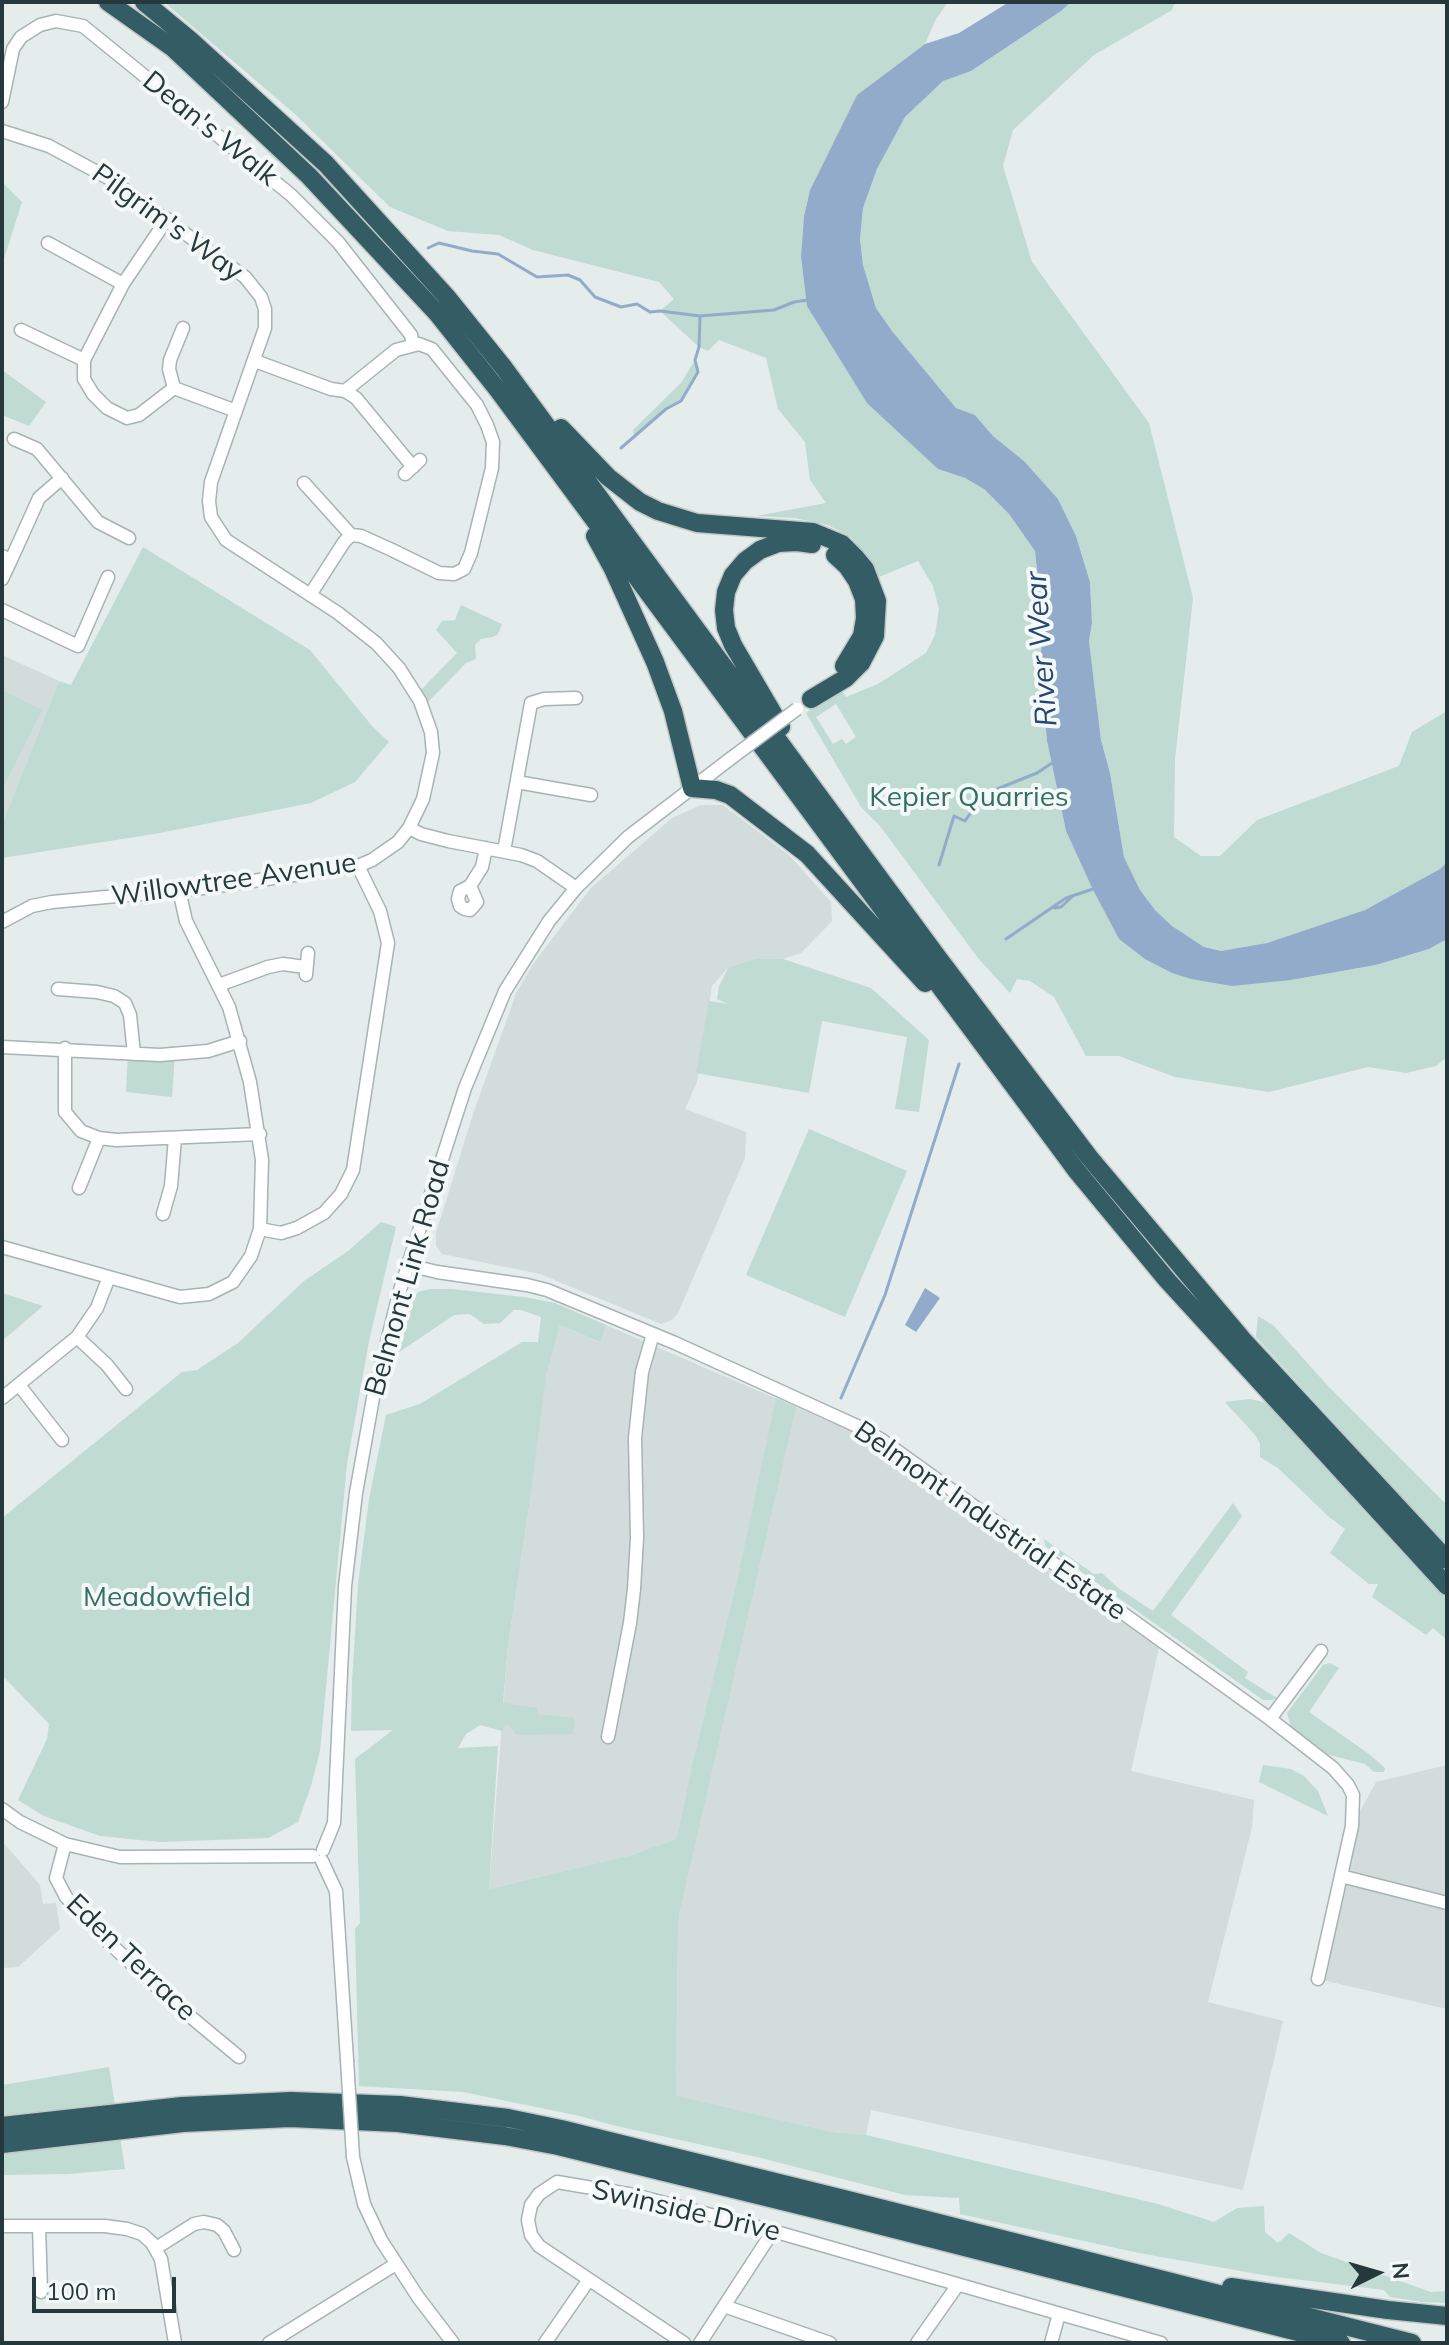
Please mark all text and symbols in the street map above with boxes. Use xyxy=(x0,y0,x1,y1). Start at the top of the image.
street label: Dean's Walk xyxy=(136,64,284,194)
street label: Pilgrim's Way xyxy=(85,157,249,289)
water label: River Wear xyxy=(1019,570,1065,728)
park label: Kepier Quarries xyxy=(869,781,1069,815)
street label: Willowtree Avenue xyxy=(110,846,358,914)
street label: Belmont Link Road xyxy=(358,1156,458,1400)
street label: Belmont Industrial Estate xyxy=(848,1414,1132,1628)
park label: Meadowfield xyxy=(83,1581,251,1615)
street label: Eden Terrace xyxy=(59,1888,203,2028)
street label: Swinside Drive xyxy=(589,2173,783,2249)
north arrow xyxy=(1337,2233,1417,2313)
scale bar xyxy=(36,2261,180,2311)
text: N xyxy=(1386,2261,1416,2280)
text: 100 m xyxy=(46,2276,117,2306)

